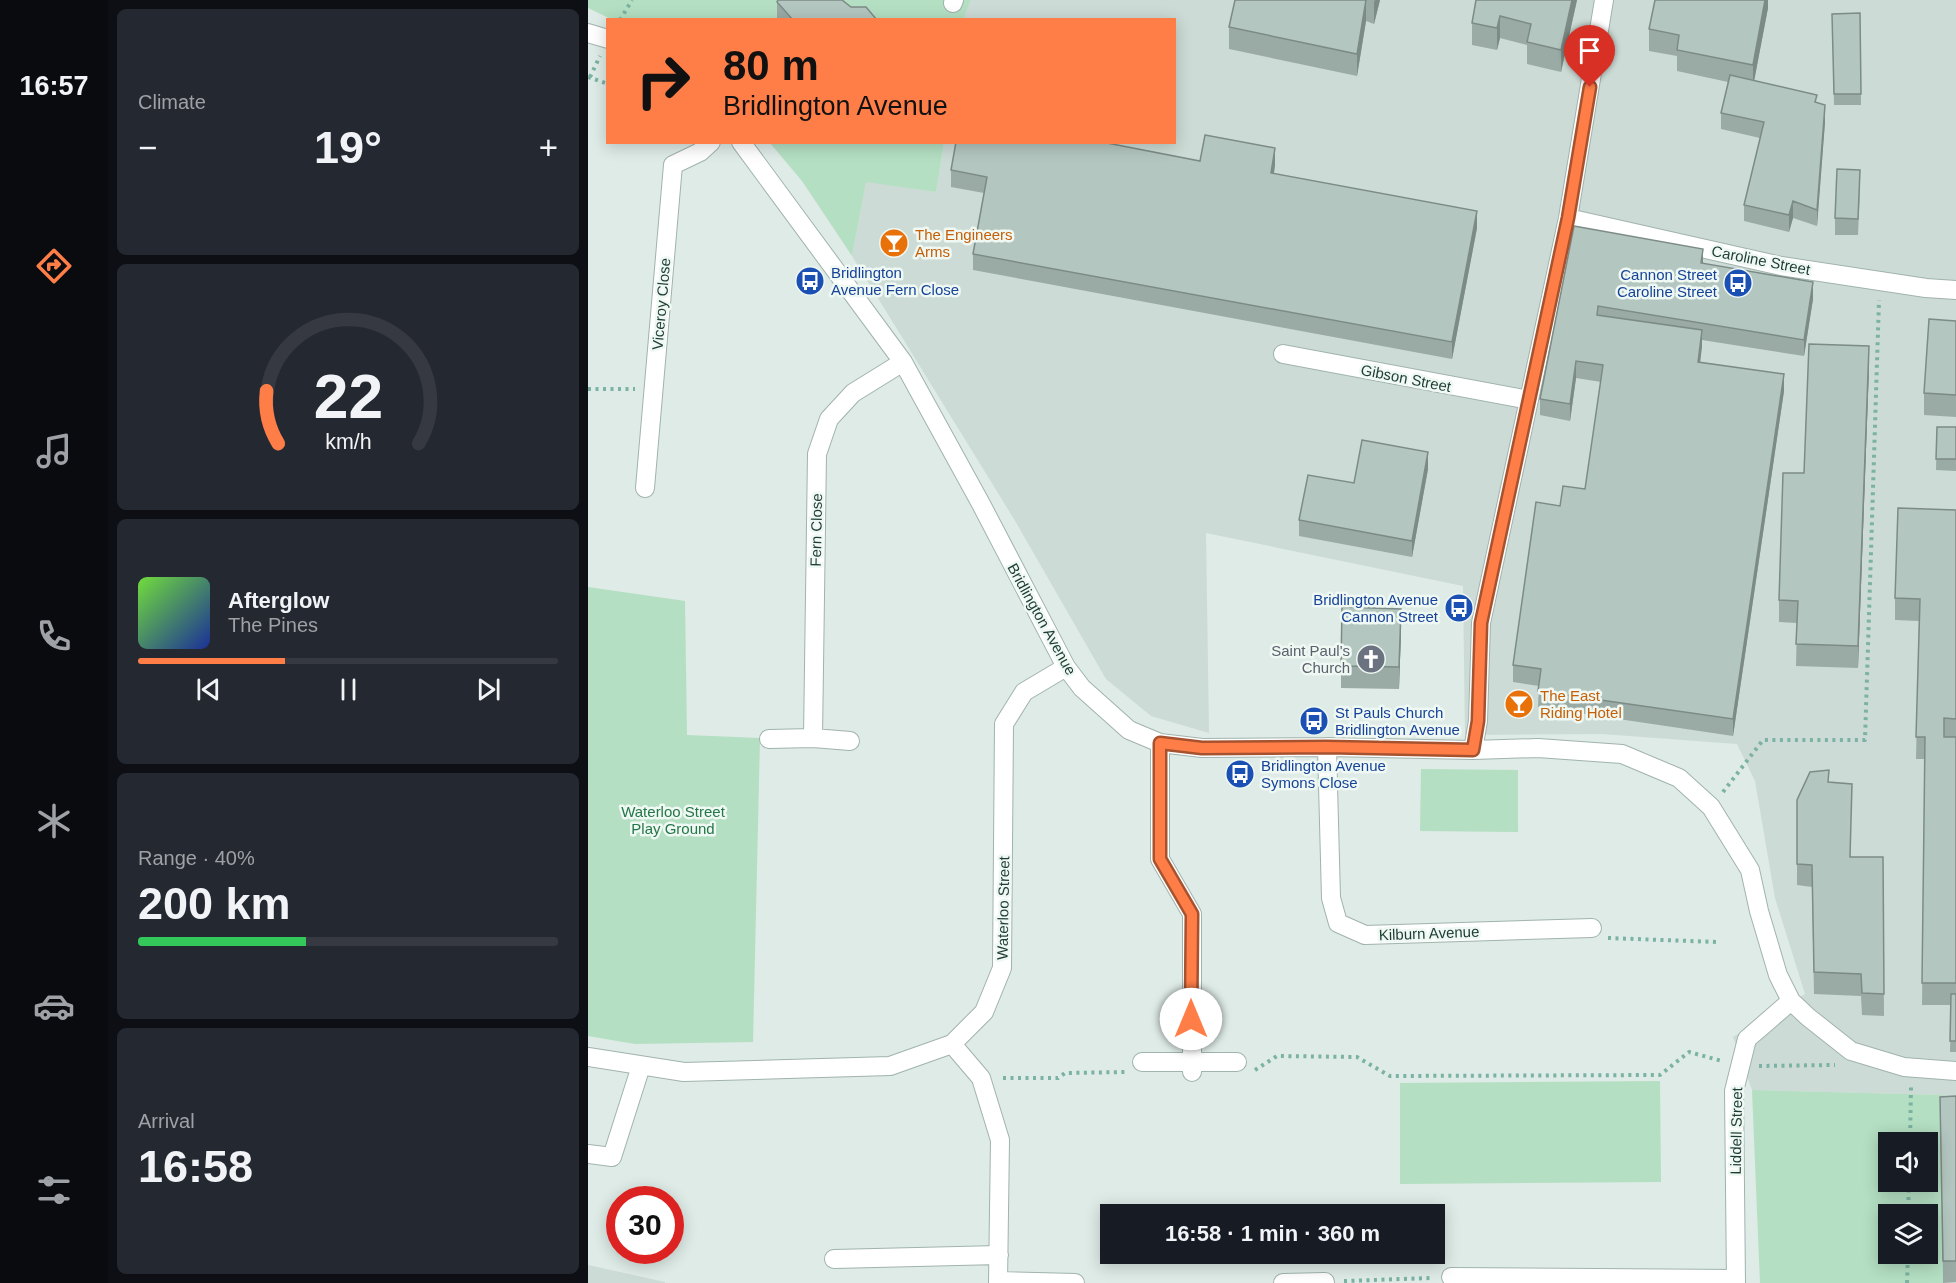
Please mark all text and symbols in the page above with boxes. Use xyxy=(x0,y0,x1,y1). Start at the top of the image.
pin xyxy=(1564,25,1615,87)
icon: arrive xyxy=(1573,34,1606,67)
icon: right xyxy=(624,42,702,120)
text: 80 m xyxy=(723,42,819,89)
text: 16:57 xyxy=(19,71,89,101)
text: Climate xyxy=(138,91,206,113)
text: Bridlington Avenue xyxy=(723,91,948,121)
text: 19° xyxy=(314,122,382,173)
text: − xyxy=(138,129,157,166)
text: + xyxy=(539,129,558,166)
place label: The Engineers Arms xyxy=(915,226,1013,260)
bar icon: The Engineers Arms xyxy=(878,227,910,259)
street label: Caroline Street xyxy=(1710,242,1813,278)
icon: directions xyxy=(33,245,75,287)
street label: Viceroy Close xyxy=(649,257,673,351)
place label: Bridlington Avenue Fern Close xyxy=(831,264,959,298)
bus stop icon: Bridlington Avenue Fern Close xyxy=(794,265,826,297)
place label: Cannon Street Caroline Street xyxy=(1617,266,1718,300)
bus stop icon: Cannon Street Caroline Street xyxy=(1722,267,1754,299)
street label: Gibson Street xyxy=(1359,361,1453,395)
text: 22 xyxy=(313,362,383,431)
icon: music xyxy=(33,430,75,472)
text: km/h xyxy=(325,430,371,454)
street label: Fern Close xyxy=(807,493,825,567)
street label: Bridlington Avenue xyxy=(1004,560,1080,678)
text: Afterglow xyxy=(228,588,329,613)
place label: Bridlington Avenue Cannon Street xyxy=(1313,591,1439,625)
bus stop icon: Bridlington Avenue Cannon Street xyxy=(1443,592,1475,624)
text: The Pines xyxy=(228,614,318,636)
icon: phone xyxy=(33,615,75,657)
place label: Saint Paul's Church xyxy=(1271,642,1350,676)
church icon: Saint Paul's Church xyxy=(1355,643,1387,675)
icon: previous xyxy=(192,673,225,706)
icon: pause xyxy=(332,673,365,706)
icon: next xyxy=(472,673,505,706)
place label: The East Riding Hotel xyxy=(1540,687,1622,721)
bar icon: The East Riding Hotel xyxy=(1503,688,1535,720)
place label: St Pauls Church Bridlington Avenue xyxy=(1335,704,1460,738)
bus stop icon: St Pauls Church Bridlington Avenue xyxy=(1298,705,1330,737)
place label: Bridlington Avenue Symons Close xyxy=(1261,757,1386,791)
bus stop icon: Bridlington Avenue Symons Close xyxy=(1224,758,1256,790)
icon: climate xyxy=(33,800,75,842)
park label: Waterloo Street Play Ground xyxy=(621,803,726,837)
text: Range · 40% xyxy=(138,847,255,869)
street label: Waterloo Street xyxy=(994,855,1012,960)
text: 200 km xyxy=(138,878,291,929)
street label: Kilburn Avenue xyxy=(1378,923,1480,943)
icon: car xyxy=(33,985,75,1027)
position arrow xyxy=(1159,987,1223,1051)
street label: Liddell Street xyxy=(1727,1086,1745,1175)
text: Arrival xyxy=(138,1110,195,1132)
map controls xyxy=(1878,1132,1938,1264)
button: sound xyxy=(1878,1132,1938,1192)
text: 16:58 xyxy=(138,1141,253,1192)
icon: filters xyxy=(33,1169,75,1211)
speed limit sign: 30 xyxy=(606,1186,684,1264)
button: layers xyxy=(1878,1204,1938,1264)
text: 16:58 · 1 min · 360 m xyxy=(1165,1221,1380,1246)

